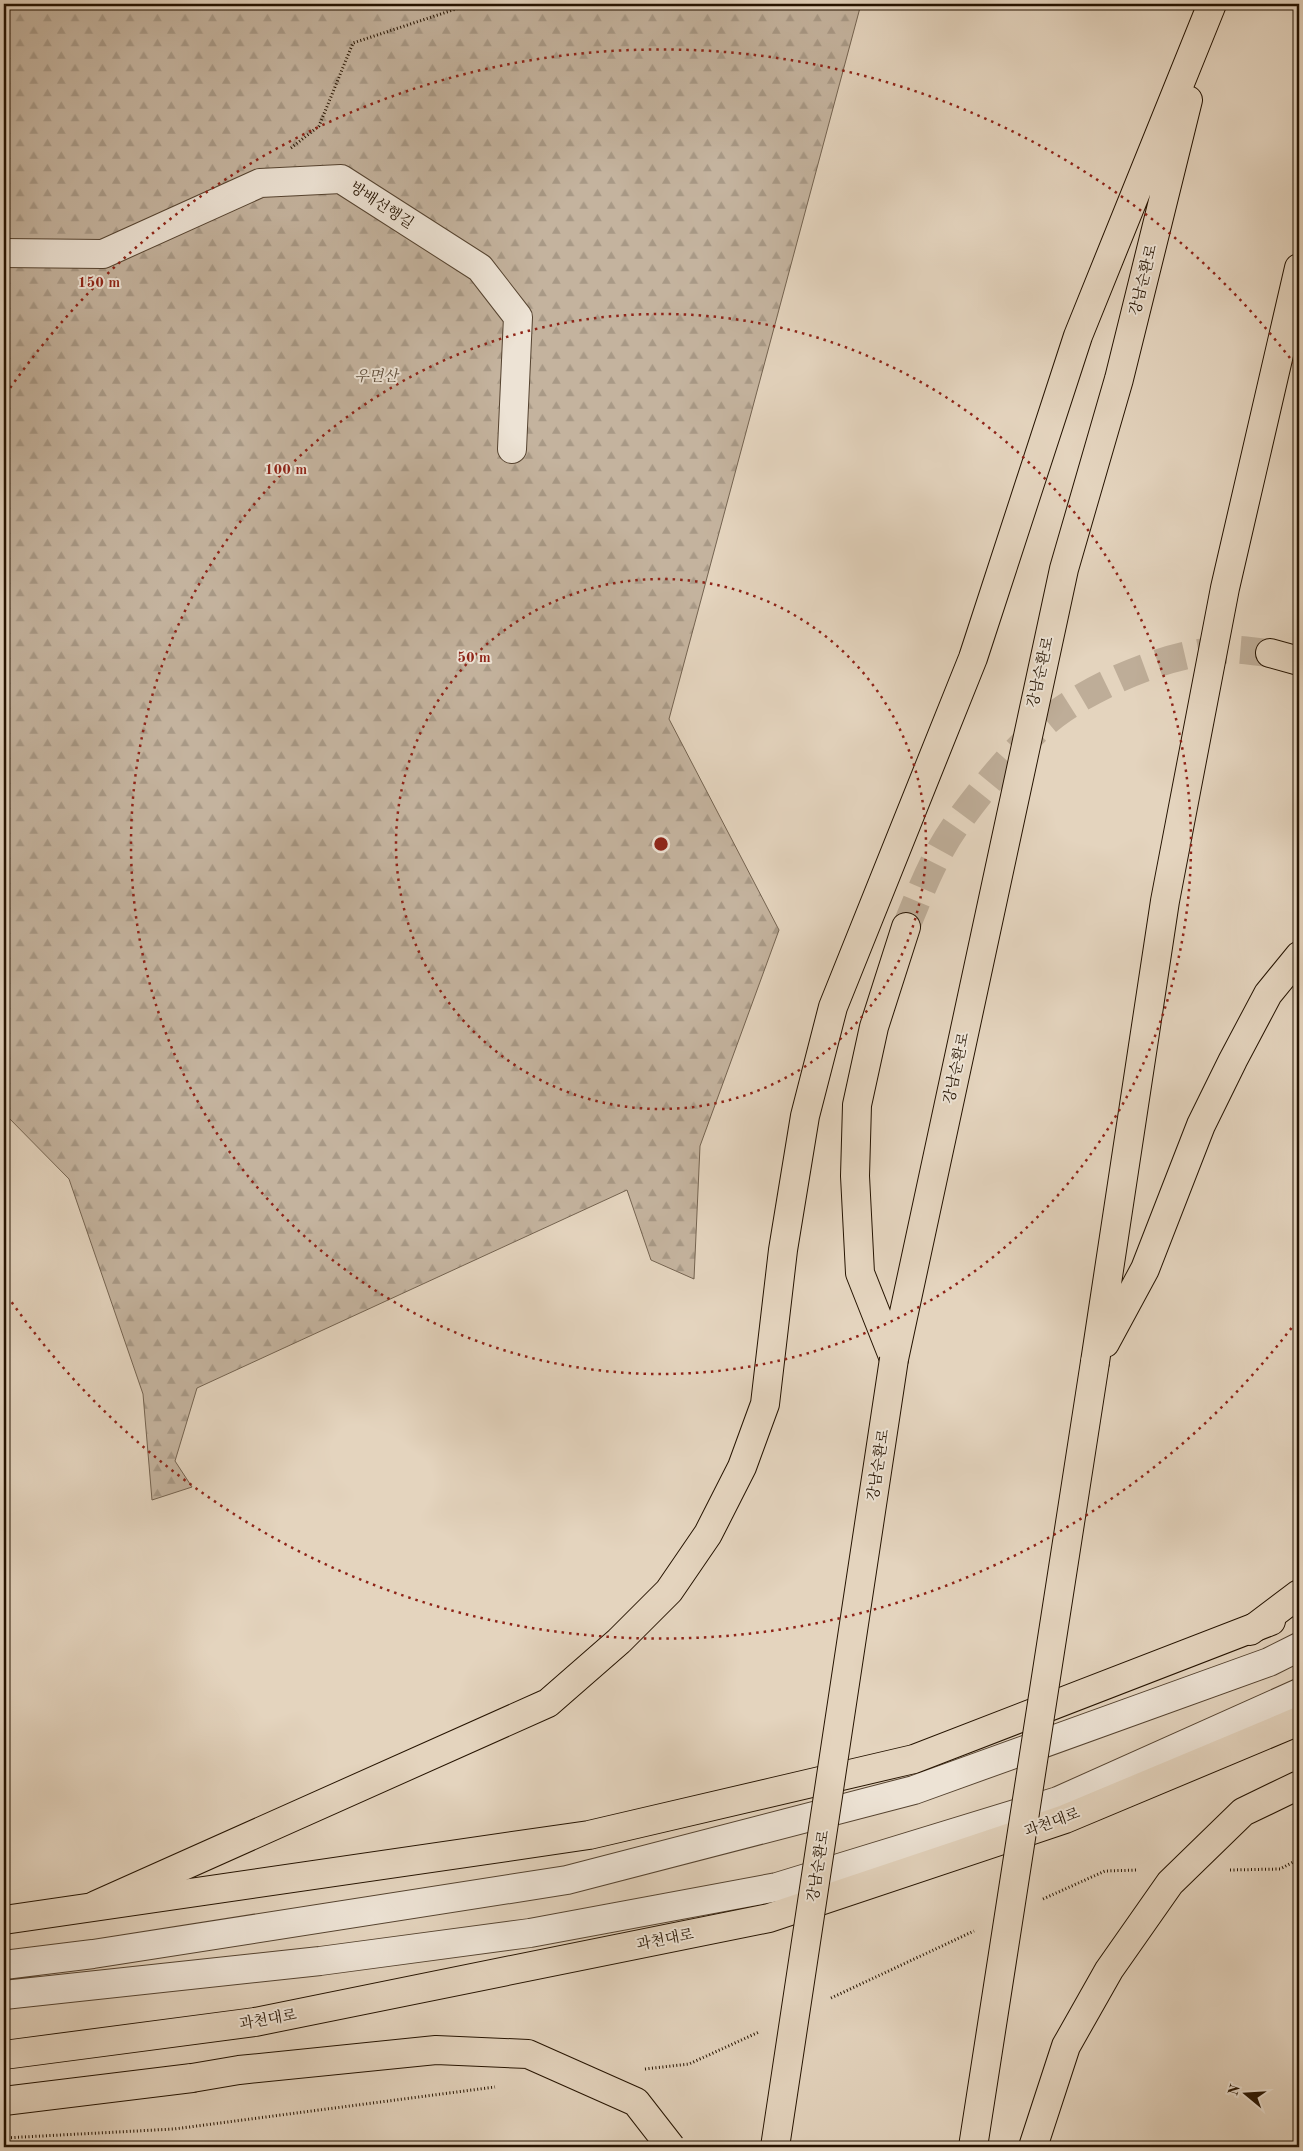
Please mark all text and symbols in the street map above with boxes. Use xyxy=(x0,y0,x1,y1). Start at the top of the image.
street label: 방배선행길 xyxy=(347,179,417,232)
street label: 강남순환로 xyxy=(1126,242,1161,317)
text: 150 m xyxy=(78,276,120,291)
park label: 우면산 xyxy=(354,368,400,385)
text: 100 m xyxy=(265,463,307,478)
street label: 강남순환로 xyxy=(1024,634,1057,709)
text: 50 m xyxy=(457,651,491,666)
centre of rings xyxy=(652,835,670,853)
street label: 강남순환로 xyxy=(941,1030,972,1105)
street label: 강남순환로 xyxy=(864,1427,893,1502)
street label: 과천대로 xyxy=(1022,1804,1083,1840)
street label: 강남순환로 xyxy=(804,1828,833,1903)
street label: 과천대로 xyxy=(635,1926,696,1953)
street label: 과천대로 xyxy=(238,2006,299,2033)
north arrow xyxy=(1220,2068,1270,2118)
text: N xyxy=(1226,2083,1243,2098)

